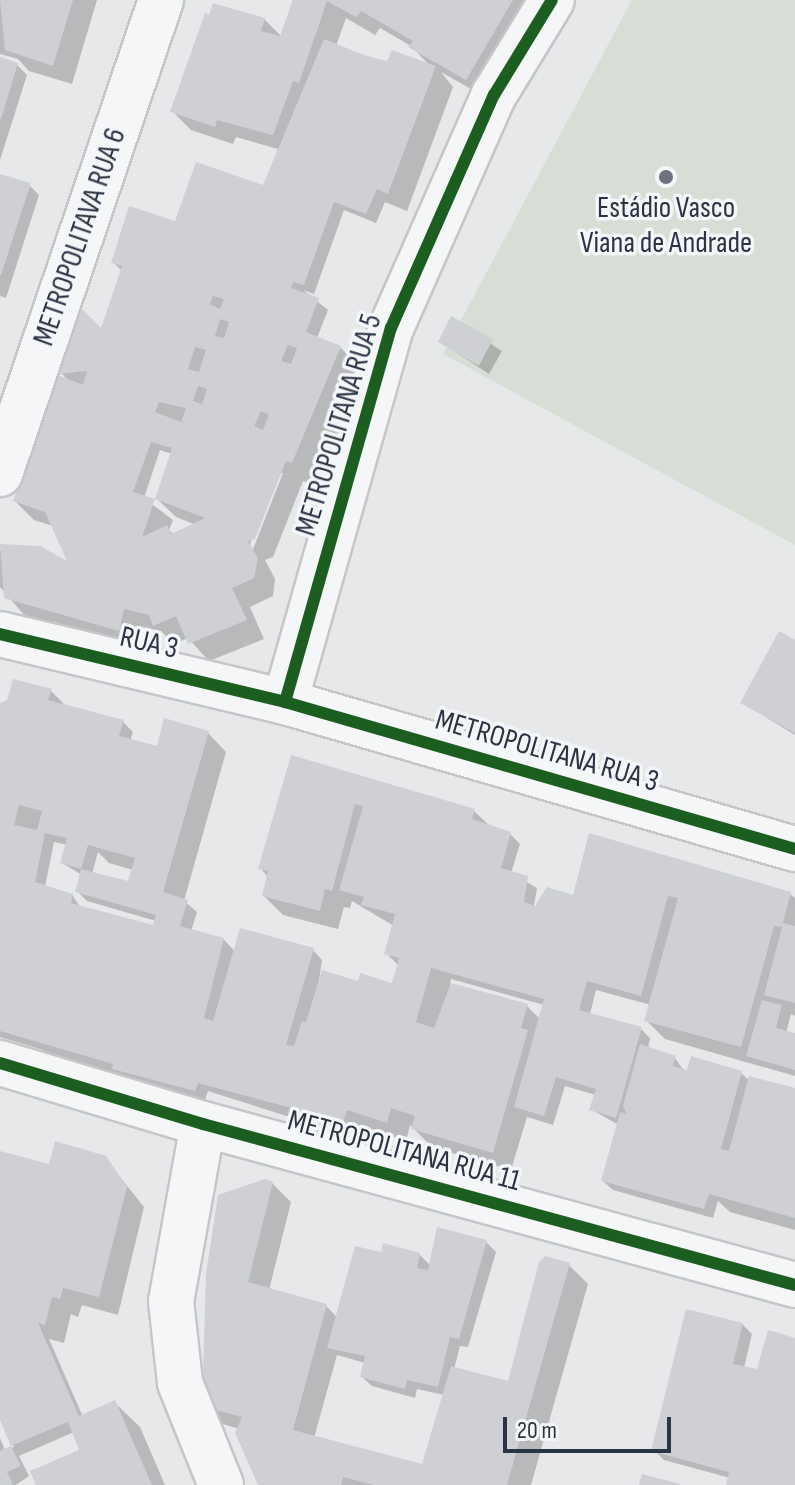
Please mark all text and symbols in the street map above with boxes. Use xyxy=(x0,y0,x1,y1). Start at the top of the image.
street label: METROPOLITAVA RUA 6 xyxy=(26,124,134,350)
marker: Estádio Vasco Viana de Andrade xyxy=(657,168,675,186)
place label: Estádio Vasco Viana de Andrade xyxy=(580,190,752,260)
street label: METROPOLITANA RUA 5 xyxy=(288,310,390,540)
street label: RUA 3 xyxy=(116,619,182,667)
street label: METROPOLITANA RUA 3 xyxy=(431,702,663,800)
street label: METROPOLITANA RUA 11 xyxy=(284,1103,524,1199)
scale bar xyxy=(507,1401,675,1451)
text: 20 m xyxy=(517,1416,557,1445)

